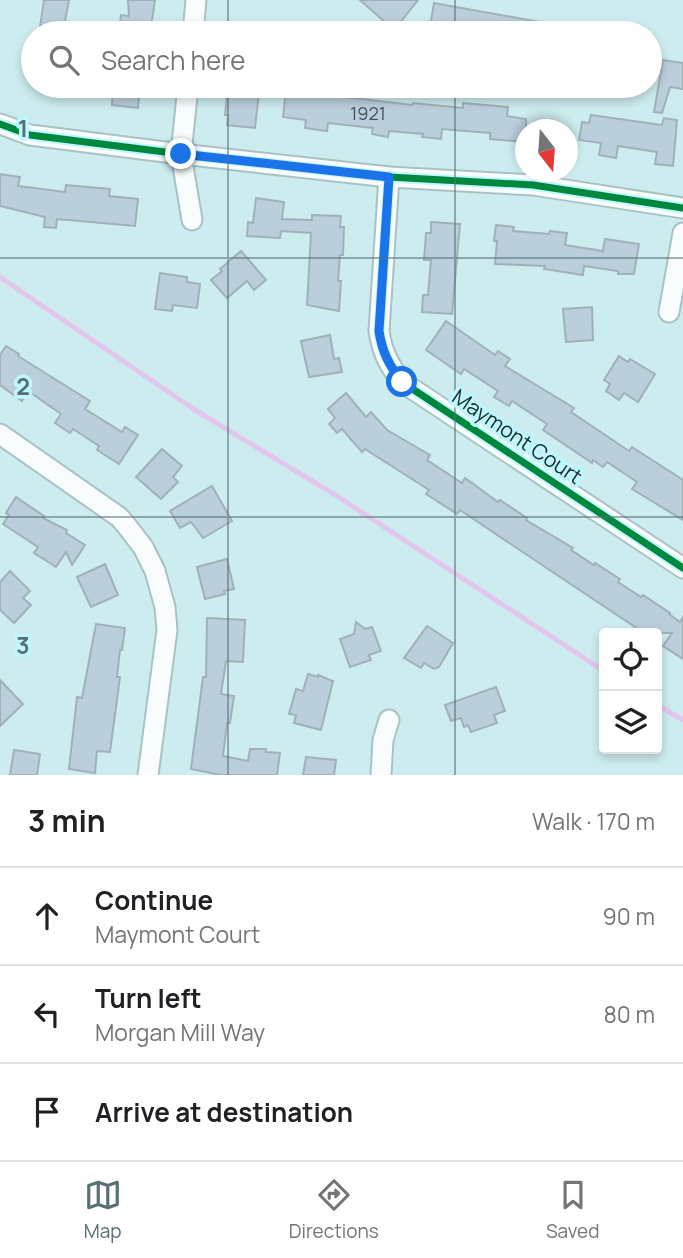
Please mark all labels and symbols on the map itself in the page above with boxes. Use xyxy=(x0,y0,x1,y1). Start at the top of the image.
house number: 1921 xyxy=(350,101,386,125)
text: 1 xyxy=(18,112,28,144)
north arrow xyxy=(515,119,578,182)
route end xyxy=(165,138,196,169)
route start xyxy=(386,366,417,397)
text: 2 xyxy=(16,370,30,402)
street label: Maymont Court xyxy=(447,382,588,490)
text: 3 xyxy=(16,629,30,661)

